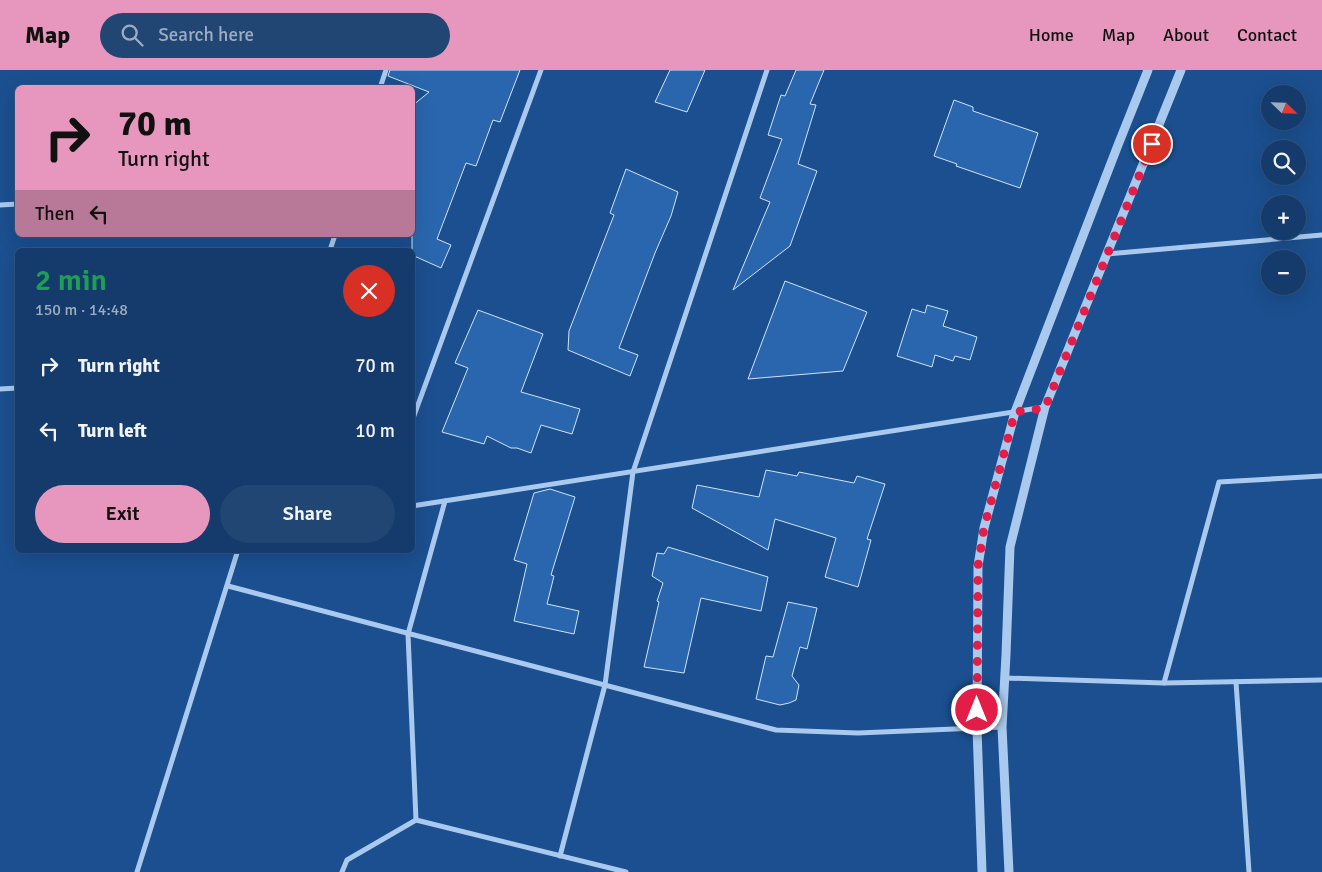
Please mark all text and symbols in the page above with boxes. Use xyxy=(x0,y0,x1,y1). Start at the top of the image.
search box xyxy=(100,13,450,58)
text: Map xyxy=(25,20,70,50)
icon: search xyxy=(118,21,146,49)
text: Search here xyxy=(158,23,254,47)
text: Home xyxy=(1029,24,1074,46)
text: Map xyxy=(1102,24,1135,46)
text: About xyxy=(1163,24,1209,46)
text: Contact xyxy=(1237,24,1297,46)
north arrow xyxy=(1261,85,1306,130)
map controls xyxy=(1261,85,1306,295)
text: 70 m xyxy=(118,102,192,145)
icon: right xyxy=(35,105,100,170)
pin xyxy=(1131,123,1173,165)
icon: arrive xyxy=(1138,130,1166,158)
button: search xyxy=(1261,140,1306,185)
text: Turn right xyxy=(118,145,210,172)
button: + xyxy=(1261,195,1306,240)
icon: left xyxy=(85,200,113,228)
text: Then xyxy=(35,202,75,226)
button: − xyxy=(1261,250,1306,295)
text: 2 min xyxy=(35,262,107,299)
button: close xyxy=(343,265,395,317)
text: 150 m · 14:48 xyxy=(35,300,128,320)
icon: right xyxy=(35,352,63,380)
text: Turn right xyxy=(78,354,160,378)
text: 70 m xyxy=(355,354,395,378)
icon: left xyxy=(35,417,63,445)
text: Turn left xyxy=(78,419,147,443)
text: 10 m xyxy=(355,419,395,443)
button: Exit xyxy=(35,485,210,543)
button: Share xyxy=(220,485,395,543)
position arrow xyxy=(950,683,1002,735)

